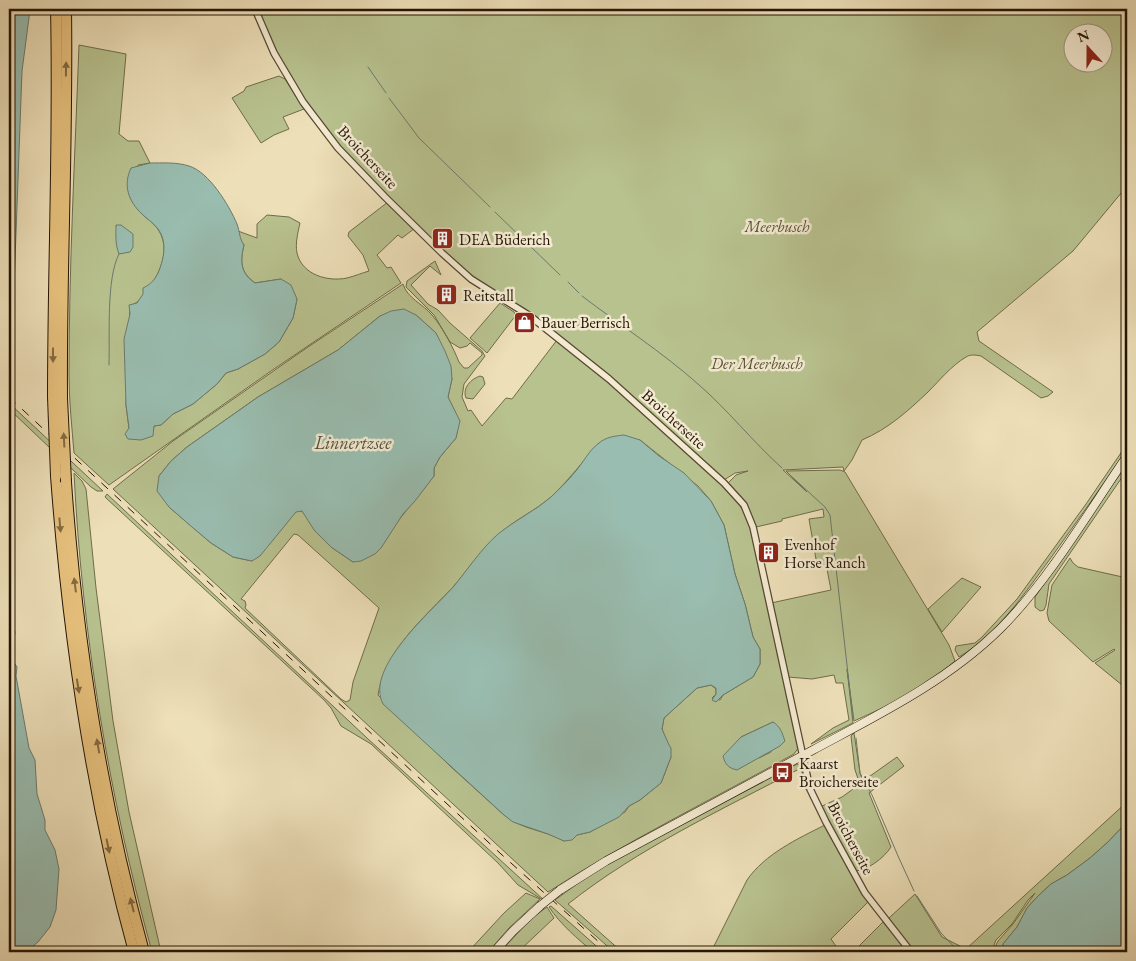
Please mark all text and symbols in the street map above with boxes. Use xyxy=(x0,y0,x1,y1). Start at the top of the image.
north arrow xyxy=(1064,22,1114,72)
text: N xyxy=(1075,25,1092,46)
one-way arrow xyxy=(62,61,70,77)
street label: Broicherseite xyxy=(333,121,403,193)
park label: Meerbusch xyxy=(743,216,810,237)
building icon: DEA Büderich xyxy=(431,227,455,251)
place label: DEA Büderich xyxy=(459,229,551,250)
building icon: Reitstall xyxy=(435,283,459,307)
place label: Reitstall xyxy=(463,285,514,306)
shop icon: Bauer Berrisch xyxy=(513,310,537,334)
place label: Bauer Berrisch xyxy=(541,312,630,333)
one-way arrow xyxy=(49,347,57,363)
park label: Der Meerbusch xyxy=(710,353,803,374)
street label: Broicherseite xyxy=(637,385,711,453)
water label: Linnertzsee xyxy=(314,431,392,454)
one-way arrow xyxy=(60,432,68,448)
one-way arrow xyxy=(56,517,64,533)
place label: Evenhof Horse Ranch xyxy=(784,534,866,573)
building icon: Evenhof Horse Ranch xyxy=(756,541,780,565)
one-way arrow xyxy=(71,577,79,593)
one-way arrow xyxy=(74,679,82,695)
one-way arrow xyxy=(93,738,101,754)
place label: Kaarst Broicherseite xyxy=(799,753,879,792)
bus stop icon: Kaarst Broicherseite xyxy=(771,760,795,784)
street label: Broicherseite xyxy=(823,798,879,878)
one-way arrow xyxy=(104,838,112,854)
one-way arrow xyxy=(128,898,136,913)

